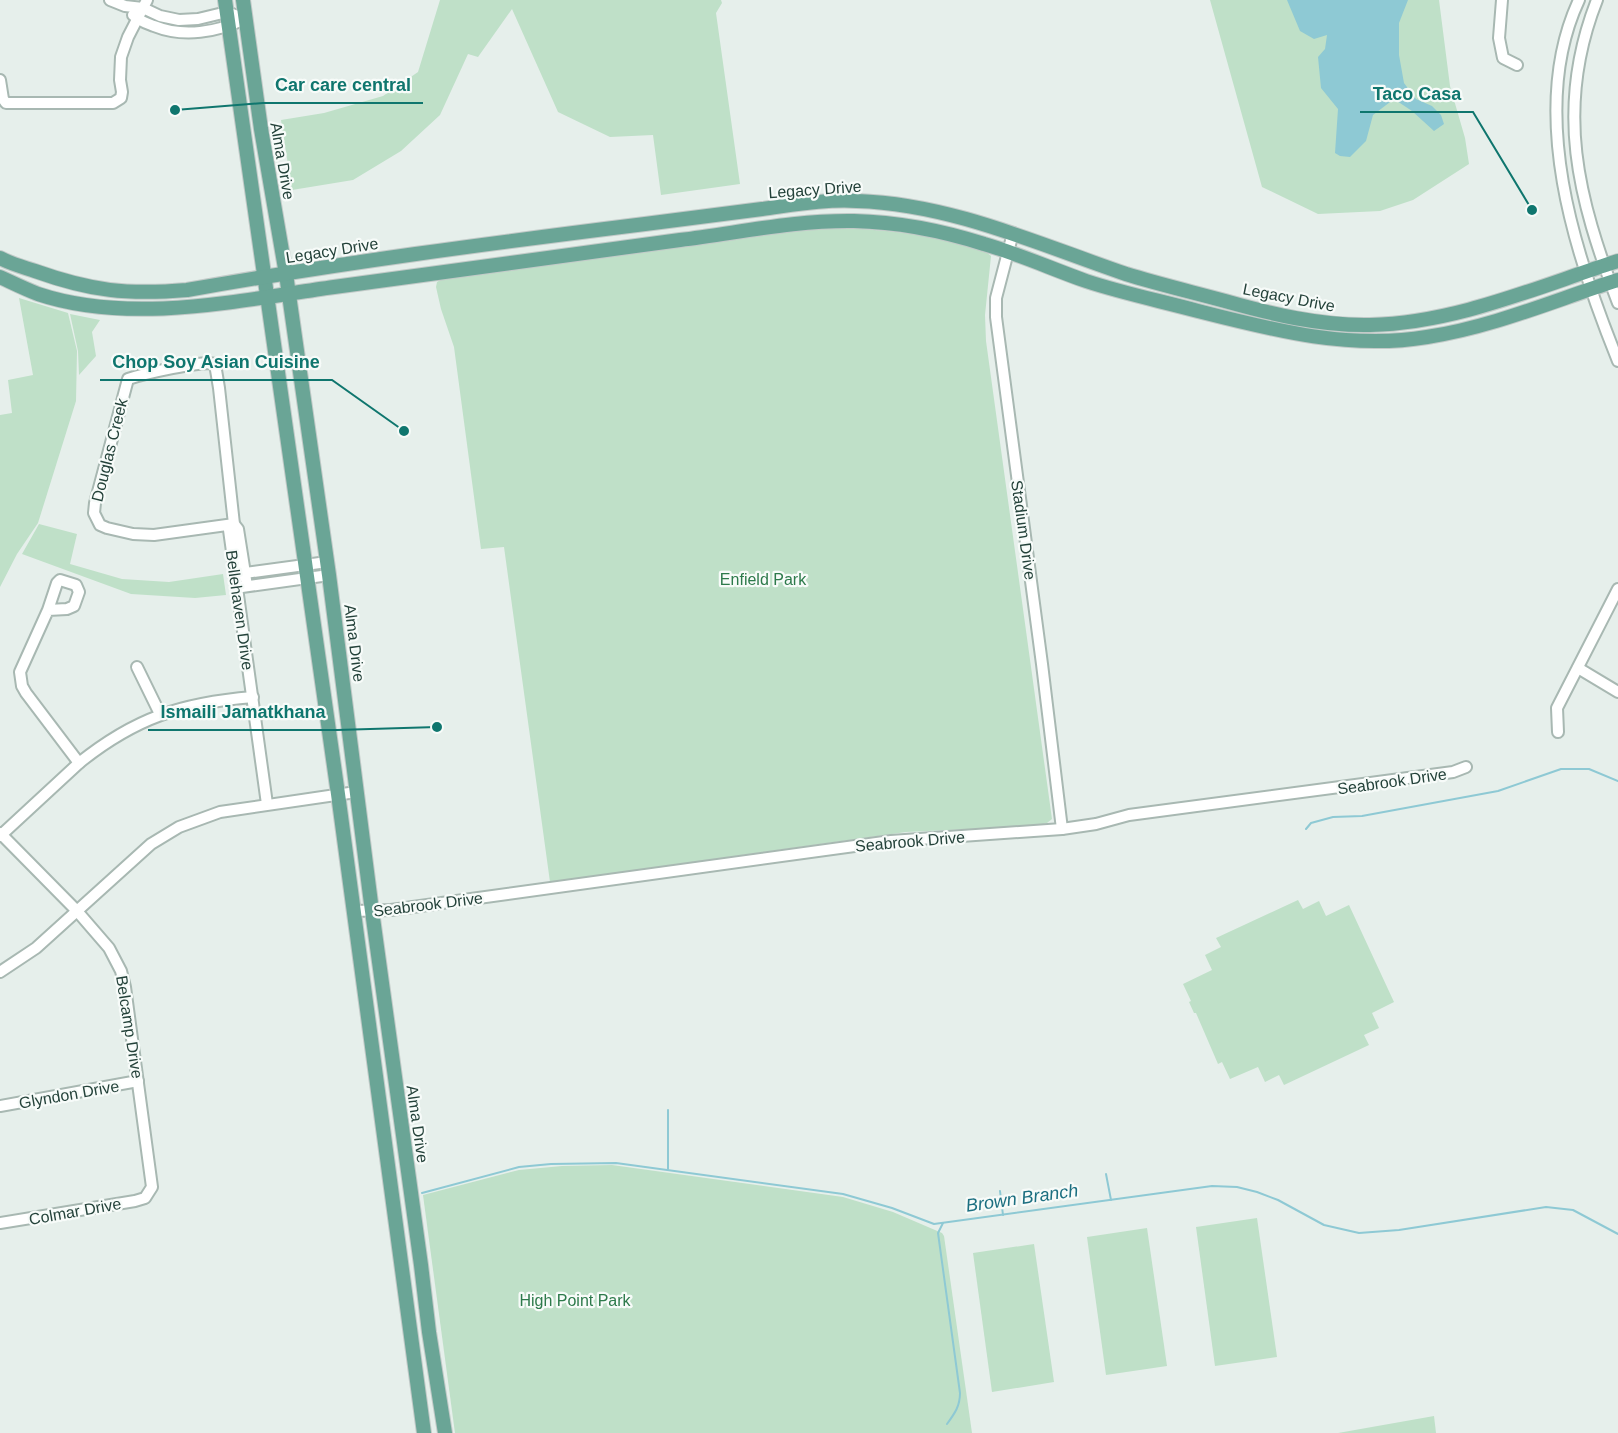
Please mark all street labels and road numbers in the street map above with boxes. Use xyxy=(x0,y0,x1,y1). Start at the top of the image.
street label: Alma Drive xyxy=(267,121,298,201)
street label: Legacy Drive xyxy=(768,178,862,201)
street label: Legacy Drive xyxy=(285,235,380,266)
street label: Legacy Drive xyxy=(1241,280,1336,315)
street label: Douglas Creek xyxy=(88,396,131,504)
street label: Stadium Drive xyxy=(1008,479,1039,581)
street label: Bellehaven Drive xyxy=(223,549,256,671)
street label: Alma Drive xyxy=(341,603,368,683)
street label: Seabrook Drive xyxy=(1336,765,1448,798)
street label: Seabrook Drive xyxy=(854,828,966,855)
street label: Seabrook Drive xyxy=(372,889,484,920)
street label: Belcamp Drive xyxy=(113,974,146,1080)
street label: Glyndon Drive xyxy=(18,1077,121,1112)
street label: Alma Drive xyxy=(404,1084,431,1164)
street label: Colmar Drive xyxy=(28,1195,123,1228)

